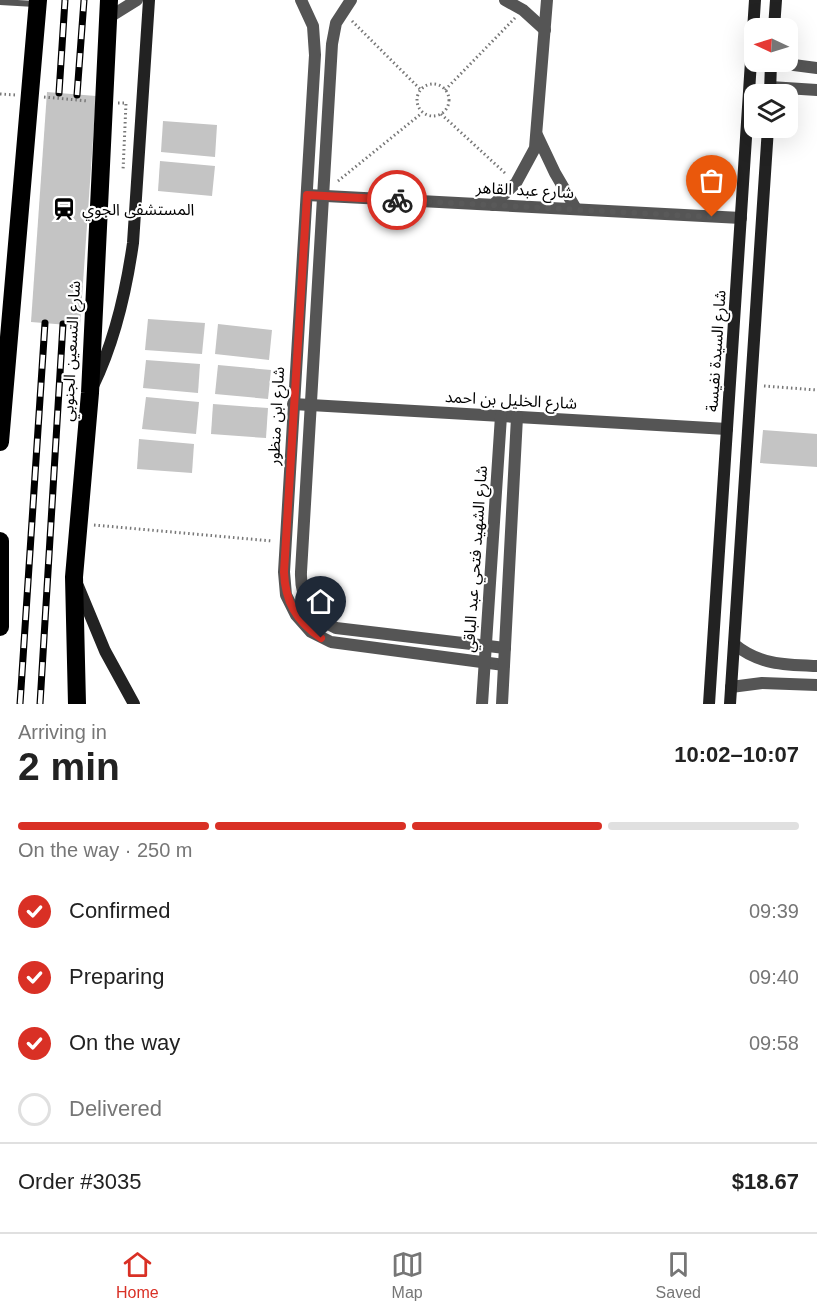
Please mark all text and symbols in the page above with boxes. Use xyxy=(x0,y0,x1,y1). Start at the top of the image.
north arrow xyxy=(744,18,798,72)
map controls xyxy=(744,18,798,138)
button: layers xyxy=(744,84,798,138)
pin xyxy=(686,155,737,217)
icon: bag xyxy=(695,164,728,197)
courier xyxy=(367,170,427,230)
street label: شارع عبد القاهر xyxy=(474,179,574,205)
icon: bike xyxy=(381,184,414,217)
station icon: المستشفى الجوي xyxy=(51,196,77,222)
place label: المستشفى الجوي xyxy=(82,201,194,221)
street label: شارع التسعين الجنوبي xyxy=(59,280,87,422)
street label: شارع السيدة نفيسة xyxy=(703,289,733,413)
street label: شارع ابن منظور xyxy=(265,366,291,467)
street label: شارع الخليل بن احمد xyxy=(444,388,577,416)
street label: شارع الشهيد فتحي عبد الباقي xyxy=(460,465,494,653)
pin xyxy=(295,576,346,638)
icon: home xyxy=(304,585,337,618)
text: Arriving in xyxy=(18,721,107,743)
text: 10:02–10:07 xyxy=(674,742,799,767)
text: 2 min xyxy=(18,745,120,788)
text: On the way · 250 m xyxy=(18,839,193,861)
icon: check xyxy=(18,895,51,928)
text: Confirmed xyxy=(69,898,170,923)
text: 09:39 xyxy=(749,900,799,922)
icon: check xyxy=(18,961,51,994)
text: Preparing xyxy=(69,964,164,989)
text: 09:40 xyxy=(749,966,799,988)
icon: check xyxy=(18,1027,51,1060)
text: On the way xyxy=(69,1030,180,1055)
text: 09:58 xyxy=(749,1032,799,1054)
text: Delivered xyxy=(69,1096,162,1121)
text: Order #3035 xyxy=(18,1169,142,1194)
text: $18.67 xyxy=(732,1169,799,1194)
tab: Home xyxy=(116,1248,159,1302)
tab: Map xyxy=(391,1248,424,1302)
tab: Saved xyxy=(656,1248,701,1302)

